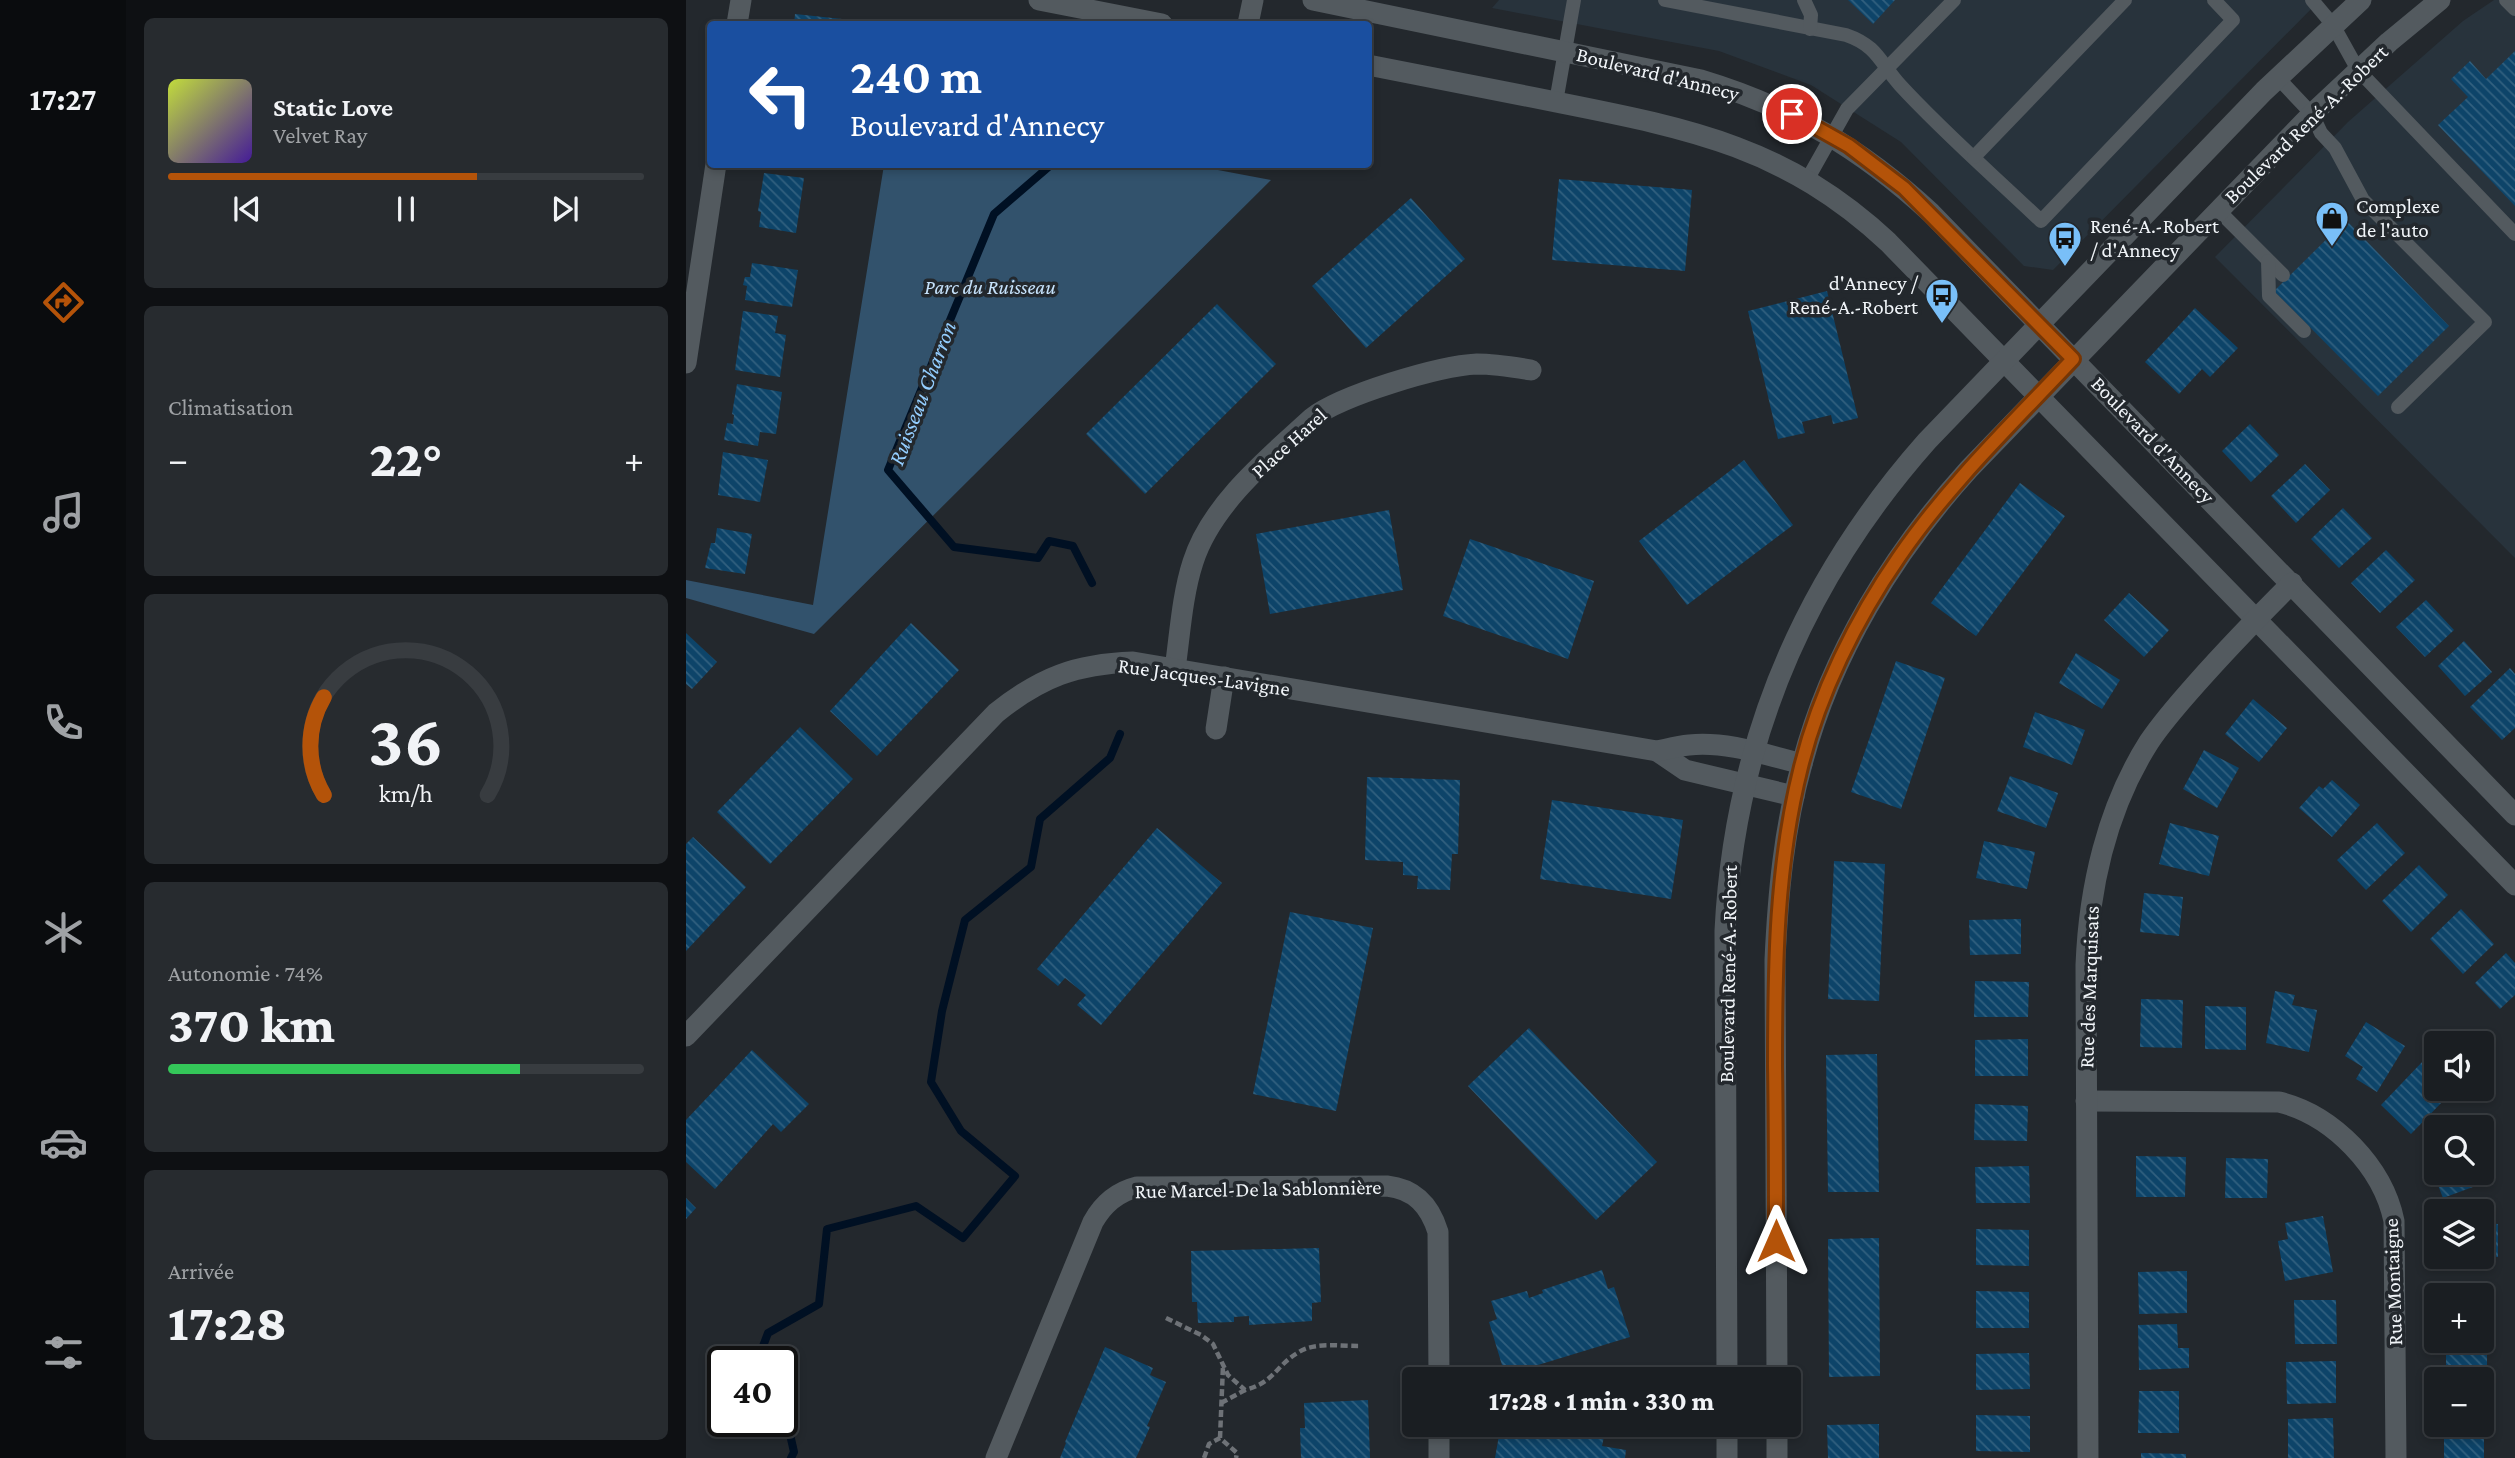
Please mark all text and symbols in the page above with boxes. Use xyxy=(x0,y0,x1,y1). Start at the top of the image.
street label: Boulevard René-A.-Robert xyxy=(2219,39,2393,208)
street label: Boulevard d'Annecy xyxy=(1574,42,1742,106)
icon: left xyxy=(735,49,826,140)
text: 240 m xyxy=(850,49,982,104)
text: 17:27 xyxy=(30,81,96,117)
pin xyxy=(1762,84,1822,144)
text: Static Love xyxy=(273,93,393,122)
icon: arrive xyxy=(1773,95,1811,133)
text: Boulevard d'Annecy xyxy=(850,107,1104,143)
text: Velvet Ray xyxy=(273,122,367,148)
icon: previous xyxy=(228,190,266,228)
icon: pause xyxy=(387,190,425,228)
icon: next xyxy=(546,190,584,228)
place label: Complexe de l'auto xyxy=(2356,194,2440,242)
shop icon: Complexe de l'auto xyxy=(2313,199,2351,248)
place label: René-A.-Robert / d'Annecy xyxy=(2090,214,2220,262)
bus stop icon: René-A.-Robert / d'Annecy xyxy=(2046,219,2084,268)
place label: d'Annecy / René-A.-Robert xyxy=(1789,271,1919,319)
park label: Parc du Ruisseau xyxy=(924,275,1056,299)
bus stop icon: d'Annecy / René-A.-Robert xyxy=(1923,276,1961,325)
icon: directions xyxy=(39,278,88,327)
water label: Ruisseau Charron xyxy=(883,317,961,469)
street label: Boulevard d'Annecy xyxy=(2086,372,2220,509)
text: Climatisation xyxy=(168,394,293,420)
street label: Place Harel xyxy=(1246,403,1332,483)
text: 22° xyxy=(369,429,443,487)
text: − xyxy=(168,438,188,480)
text: + xyxy=(624,438,644,480)
icon: music xyxy=(39,488,88,537)
street label: Rue Jacques-Lavigne xyxy=(1117,653,1291,701)
icon: phone xyxy=(39,698,88,747)
text: 36 xyxy=(368,700,444,781)
text: km/h xyxy=(379,780,433,807)
street label: Boulevard René-A.-Robert xyxy=(1714,864,1742,1083)
street label: Rue des Marquisats xyxy=(2074,905,2104,1069)
icon: climate xyxy=(39,908,88,957)
text: Autonomie · 74% xyxy=(168,960,323,986)
text: 370 km xyxy=(168,995,335,1053)
map controls xyxy=(2424,1031,2494,1437)
button: sound xyxy=(2424,1031,2494,1101)
button: search xyxy=(2424,1115,2494,1185)
icon: car xyxy=(39,1118,88,1167)
street label: Rue Marcel-De la Sablonnière xyxy=(1134,1175,1382,1203)
button: layers xyxy=(2424,1199,2494,1269)
position arrow xyxy=(1739,1204,1813,1278)
street label: Rue Montaigne xyxy=(2379,1218,2407,1346)
text: Arrivée xyxy=(168,1258,234,1284)
button: + xyxy=(2424,1283,2494,1353)
text: 17:28 xyxy=(168,1293,287,1351)
icon: filters xyxy=(39,1328,88,1377)
speed limit sign: 40 xyxy=(707,1346,798,1437)
button: − xyxy=(2424,1367,2494,1437)
text: 17:28 · 1 min · 330 m xyxy=(1489,1387,1714,1416)

